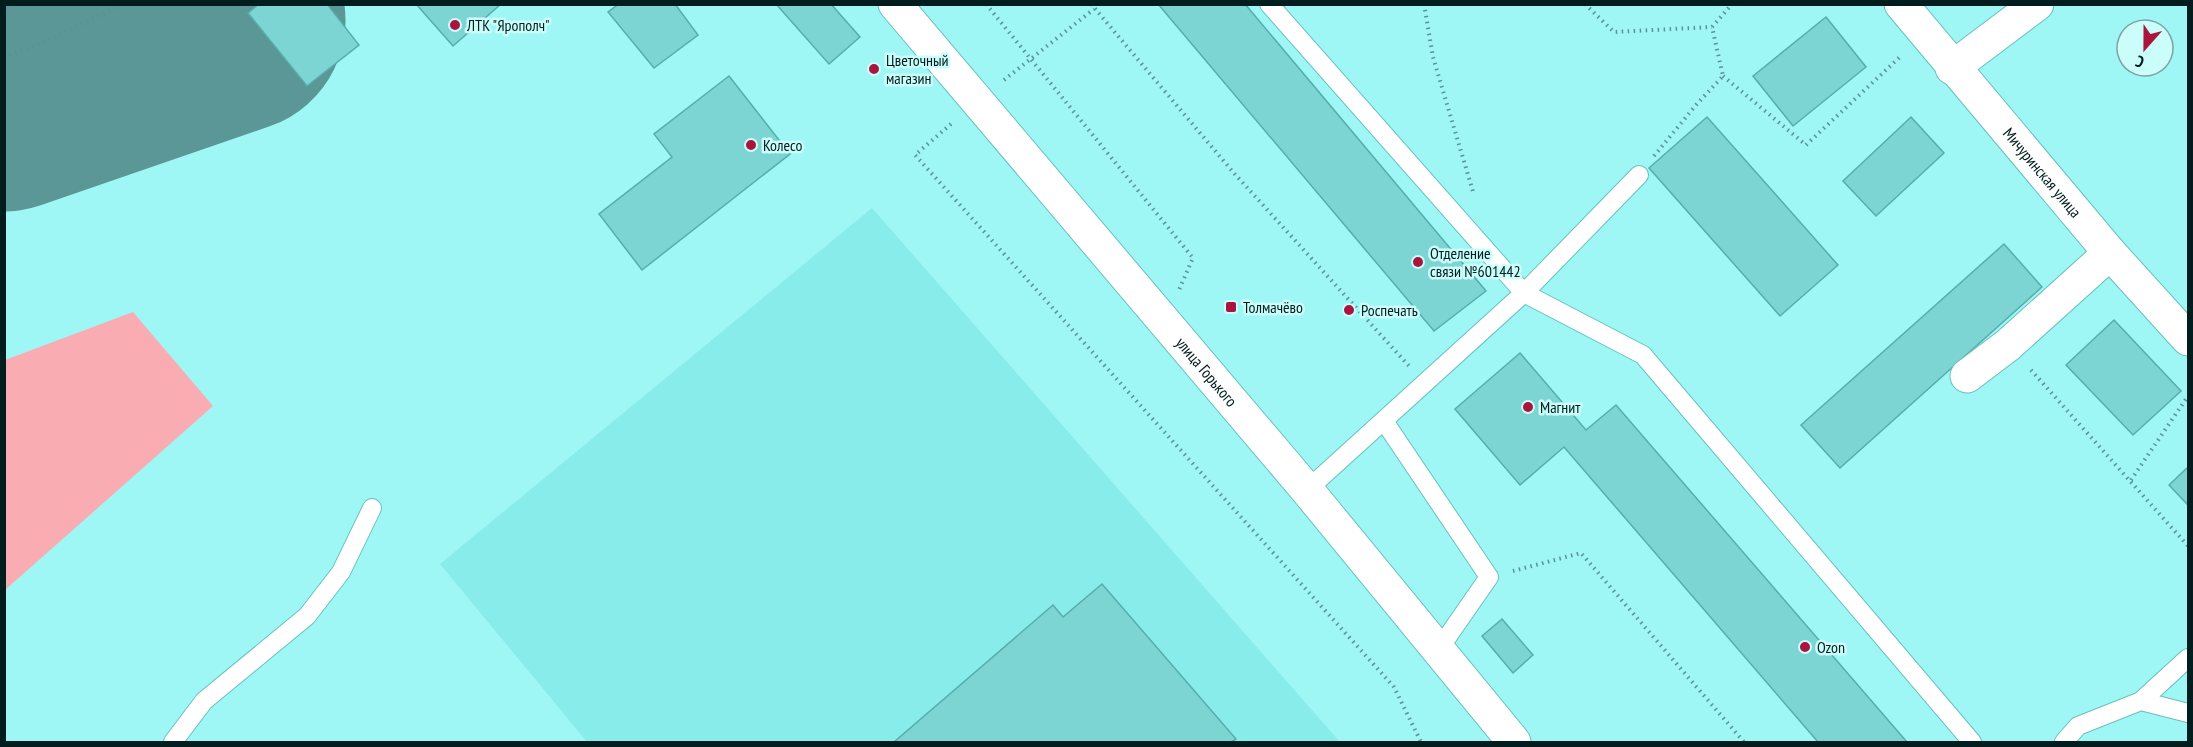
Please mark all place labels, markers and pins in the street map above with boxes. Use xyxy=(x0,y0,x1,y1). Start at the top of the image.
place label: ЛТК "Ярополч" xyxy=(466,15,550,35)
marker: ЛТК "Ярополч" xyxy=(448,18,462,32)
place label: Цветочный магазин xyxy=(886,50,949,88)
marker: Цветочный магазин xyxy=(867,62,881,76)
place label: Колесо xyxy=(763,135,802,155)
marker: Колесо xyxy=(744,138,758,152)
place label: Отделение связи №601442 xyxy=(1430,243,1521,281)
marker: Отделение связи №601442 xyxy=(1411,255,1425,269)
place label: Толмачёво xyxy=(1243,297,1303,317)
marker: Толмачёво xyxy=(1224,300,1238,314)
place label: Роспечать xyxy=(1361,300,1418,320)
marker: Роспечать xyxy=(1342,303,1356,317)
place label: Магнит xyxy=(1540,397,1581,417)
marker: Магнит xyxy=(1521,400,1535,414)
place label: Ozon xyxy=(1817,637,1845,657)
marker: Ozon xyxy=(1798,640,1812,654)

